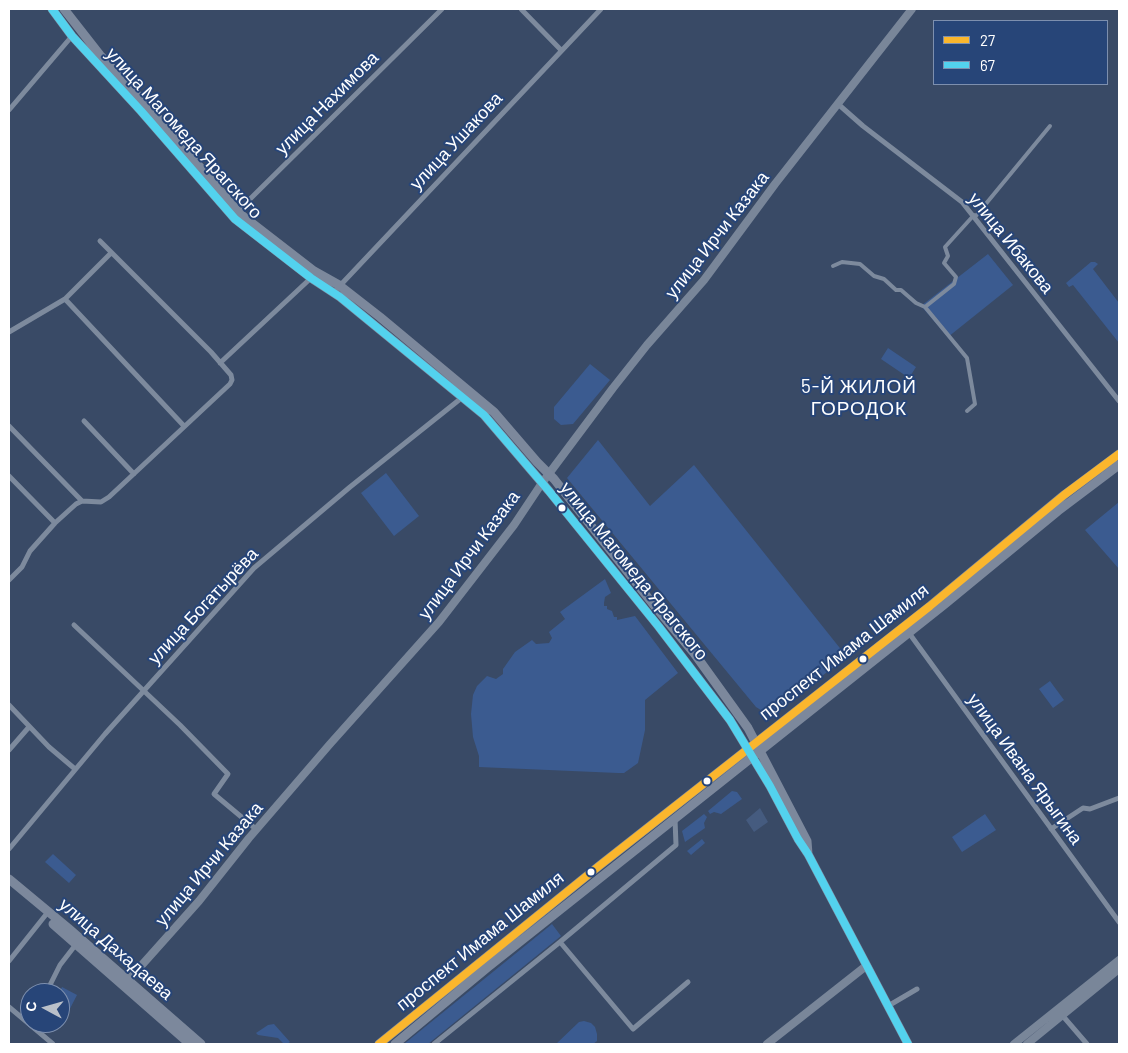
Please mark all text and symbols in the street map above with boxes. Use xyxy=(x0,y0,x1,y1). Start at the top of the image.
legend xyxy=(933,20,1108,85)
text: 27 xyxy=(980,31,995,49)
street label: улица Магомеда Ярагского xyxy=(101,43,267,223)
street label: улица Нахимова xyxy=(271,47,383,159)
text: 67 xyxy=(980,56,995,74)
street label: улица Ушакова xyxy=(405,88,507,194)
street label: улица Ирчи Казака xyxy=(661,167,773,303)
street label: улица Ибакова xyxy=(964,188,1058,298)
district label: 5-Й ЖИЛОЙ ГОРОДОК xyxy=(800,376,918,420)
street label: улица Магомеда Ярагского xyxy=(555,478,713,664)
street label: улица Ирчи Казака xyxy=(414,486,524,624)
unlabelled marker xyxy=(557,503,567,513)
street label: улица Богатырёва xyxy=(144,543,262,669)
street label: проспект Имама Шамиля xyxy=(755,579,933,725)
unlabelled marker xyxy=(858,654,868,664)
street label: улица Ивана Ярыгина xyxy=(963,689,1087,849)
unlabelled marker xyxy=(702,776,712,786)
street label: улица Ирчи Казака xyxy=(151,797,267,931)
street label: проспект Имама Шамиля xyxy=(392,867,568,1015)
unlabelled marker xyxy=(586,867,596,877)
street label: улица Дахадаева xyxy=(55,894,177,1004)
north arrow xyxy=(20,983,70,1033)
text: С xyxy=(22,1001,40,1012)

